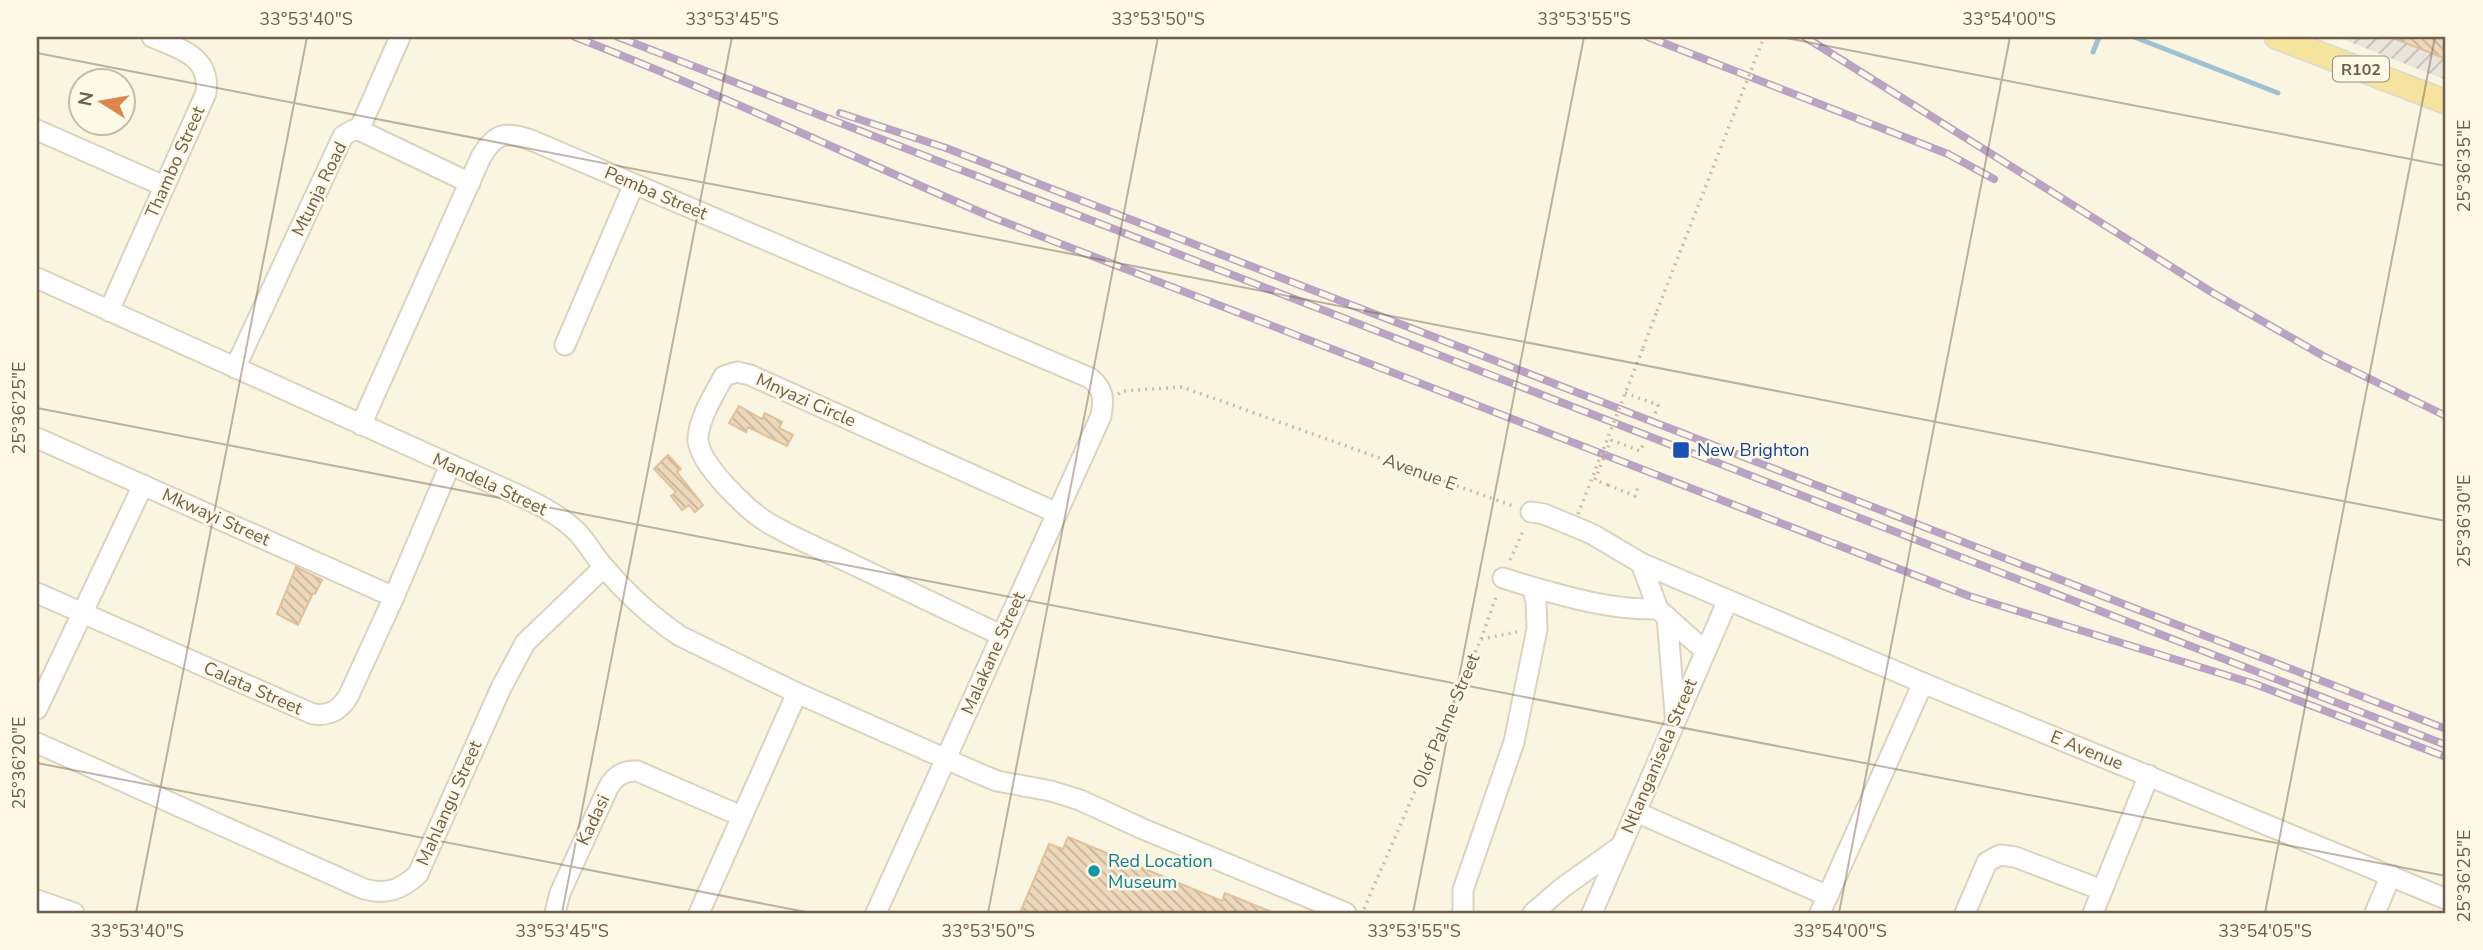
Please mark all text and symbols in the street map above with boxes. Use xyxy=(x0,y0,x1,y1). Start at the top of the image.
text: 33°53'40"S xyxy=(259,7,353,31)
text: 33°53'45"S xyxy=(685,7,779,31)
text: 33°53'50"S xyxy=(1111,7,1205,31)
text: 33°53'55"S xyxy=(1537,7,1631,31)
text: 33°54'00"S xyxy=(1962,7,2056,31)
road number: R102 xyxy=(2333,57,2389,82)
north arrow xyxy=(66,66,136,136)
text: N xyxy=(72,89,100,108)
street label: Thambo Street xyxy=(140,102,211,222)
text: 25°36'35"E xyxy=(2452,120,2476,213)
street label: Mtunja Road xyxy=(286,138,352,240)
street label: Pemba Street xyxy=(601,161,712,226)
text: 25°36'25"E xyxy=(7,362,31,455)
street label: Mnyazi Circle xyxy=(752,367,860,433)
place label: New Brighton xyxy=(1697,438,1810,462)
marker: New Brighton xyxy=(1671,440,1691,460)
street label: Mandela Street xyxy=(429,447,552,521)
street label: Avenue E xyxy=(1380,448,1460,496)
text: 25°36'30"E xyxy=(2452,475,2476,568)
street label: Mkwayi Street xyxy=(158,483,274,552)
street label: Malakane Street xyxy=(955,587,1031,718)
street label: Olof Palme Street xyxy=(1407,649,1485,792)
street label: Calata Street xyxy=(200,656,307,721)
street label: Ntlanganisela Street xyxy=(1616,674,1703,837)
text: 25°36'20"E xyxy=(7,717,31,810)
street label: E Avenue xyxy=(2047,725,2127,775)
street label: Mahlangu Street xyxy=(411,736,488,869)
street label: Kadasi xyxy=(571,791,615,849)
text: 25°36'25"E xyxy=(2452,830,2476,923)
place label: Red Location Museum xyxy=(1108,849,1213,894)
marker: Red Location Museum xyxy=(1086,863,1102,879)
text: 33°53'40"S xyxy=(90,919,184,943)
text: 33°53'45"S xyxy=(515,919,609,943)
text: 33°53'50"S xyxy=(941,919,1035,943)
text: 33°53'55"S xyxy=(1367,919,1461,943)
text: 33°54'00"S xyxy=(1793,919,1887,943)
text: 33°54'05"S xyxy=(2218,919,2312,943)

